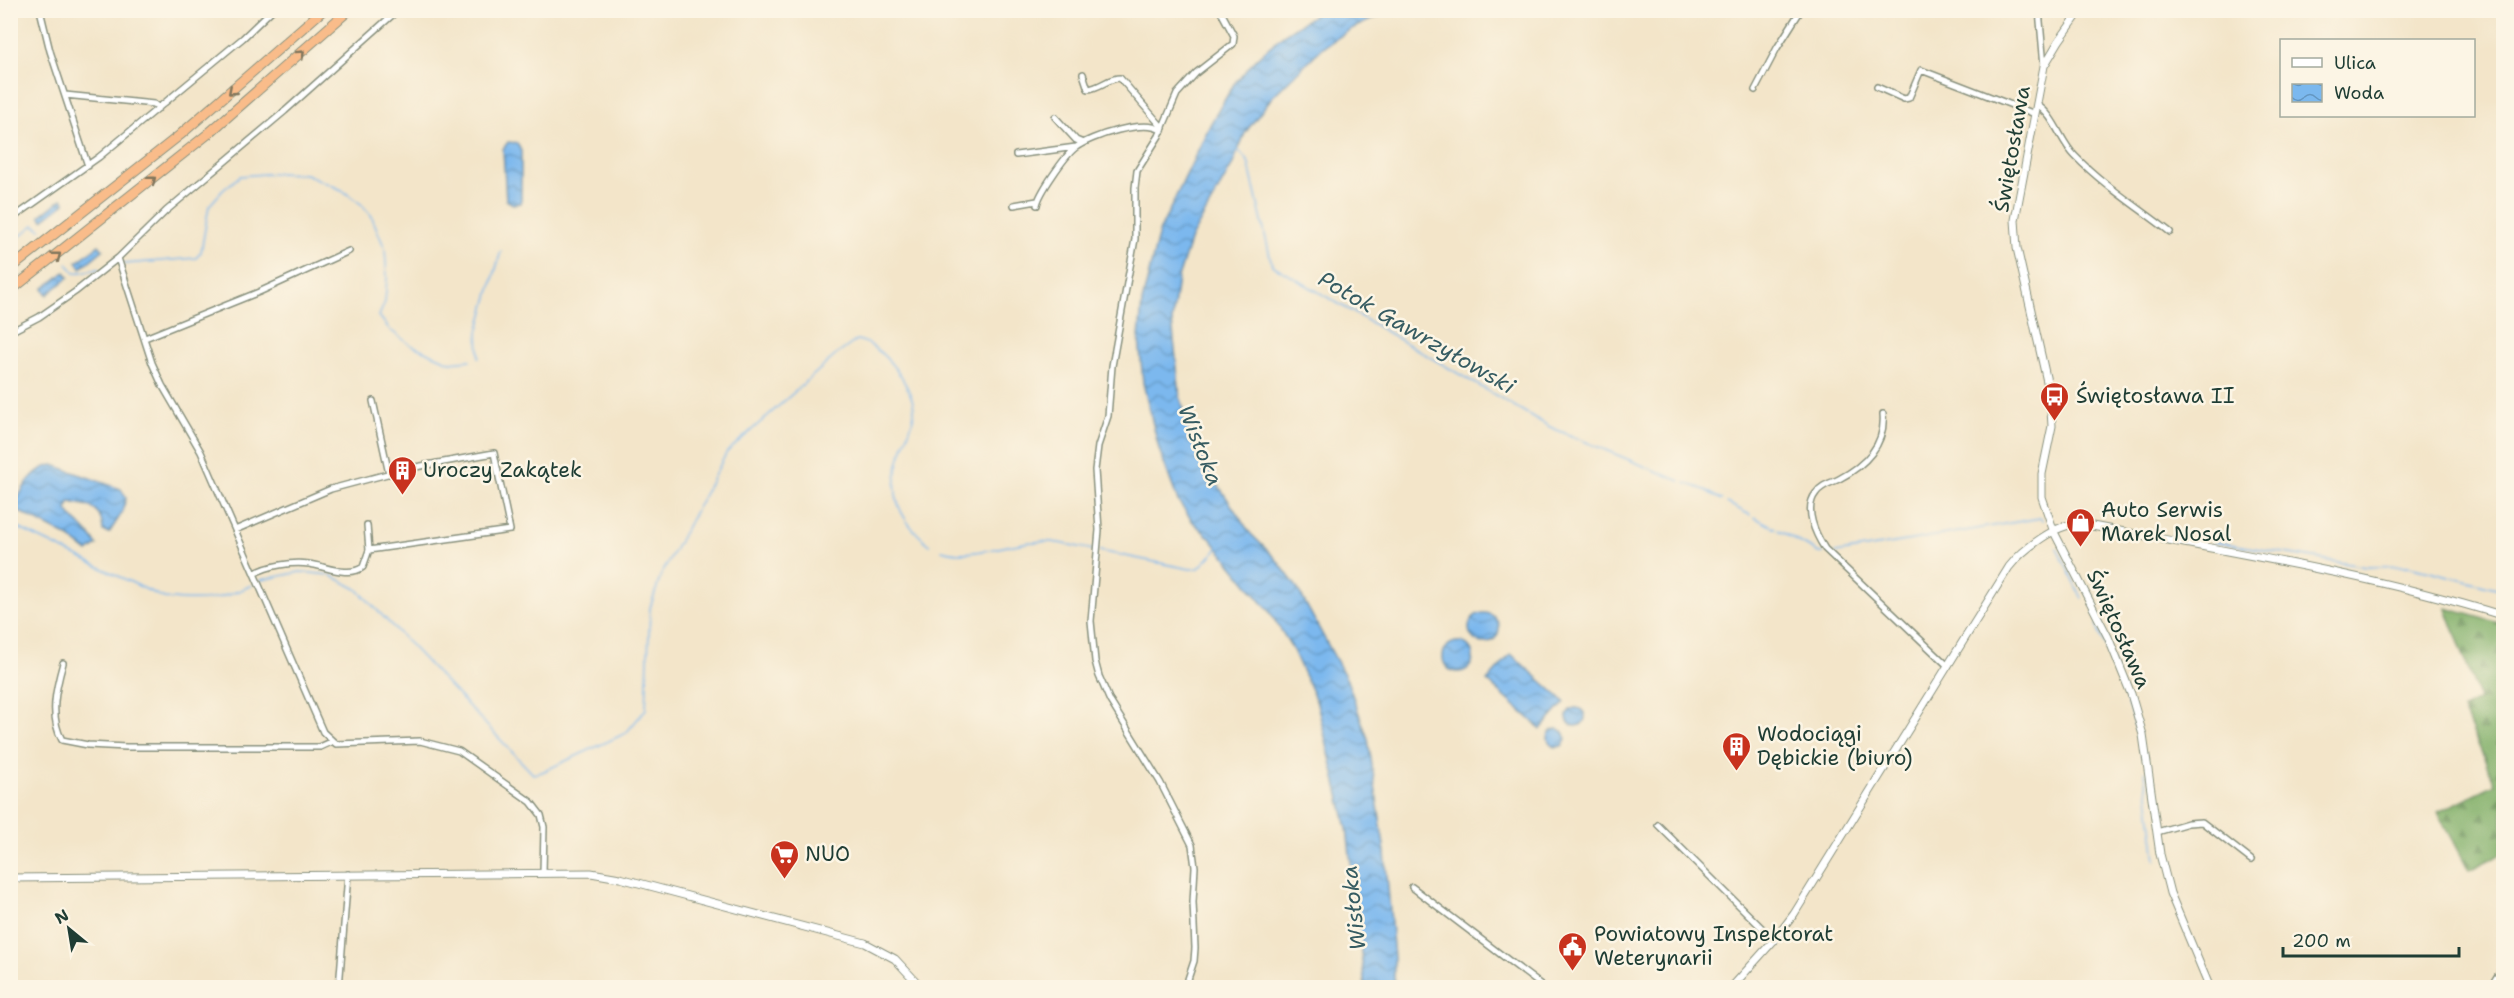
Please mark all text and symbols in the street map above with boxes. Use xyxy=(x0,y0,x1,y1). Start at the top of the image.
legend xyxy=(2280,39,2475,117)
one-way arrow xyxy=(294,50,305,61)
text: Ulica xyxy=(2334,51,2376,75)
text: Woda xyxy=(2334,81,2384,105)
street label: Świętosława xyxy=(1986,83,2037,214)
one-way arrow xyxy=(228,84,239,95)
one-way arrow xyxy=(145,176,156,187)
one-way arrow xyxy=(50,252,61,263)
water label: Potok Gawrzyłowski xyxy=(1313,264,1521,401)
bus stop icon: Świętosława II xyxy=(2039,380,2071,422)
place label: Świętosława II xyxy=(2076,381,2234,410)
water label: Wisłoka xyxy=(1171,400,1230,490)
building icon: Uroczy Zakątek xyxy=(386,454,418,496)
place label: Uroczy Zakątek xyxy=(423,456,582,484)
place label: Auto Serwis Marek Nosal xyxy=(2101,496,2232,548)
shop icon: Auto Serwis Marek Nosal xyxy=(2064,506,2096,548)
street label: Świętosława xyxy=(2080,564,2159,693)
place label: Wodociągi Dębickie (biuro) xyxy=(1757,720,1913,772)
building icon: Wodociągi Dębickie (biuro) xyxy=(1720,730,1752,772)
supermarket icon: NUO xyxy=(768,838,800,880)
place label: NUO xyxy=(805,840,850,868)
water label: Wisłoka xyxy=(1335,864,1372,952)
north arrow xyxy=(39,899,99,959)
text: N xyxy=(51,904,72,929)
place label: Powiatowy Inspektorat Weterynarii xyxy=(1594,920,1833,972)
scale bar xyxy=(2283,920,2458,958)
text: 200 m xyxy=(2292,929,2351,953)
public building icon: Powiatowy Inspektorat Weterynarii xyxy=(1557,930,1589,972)

